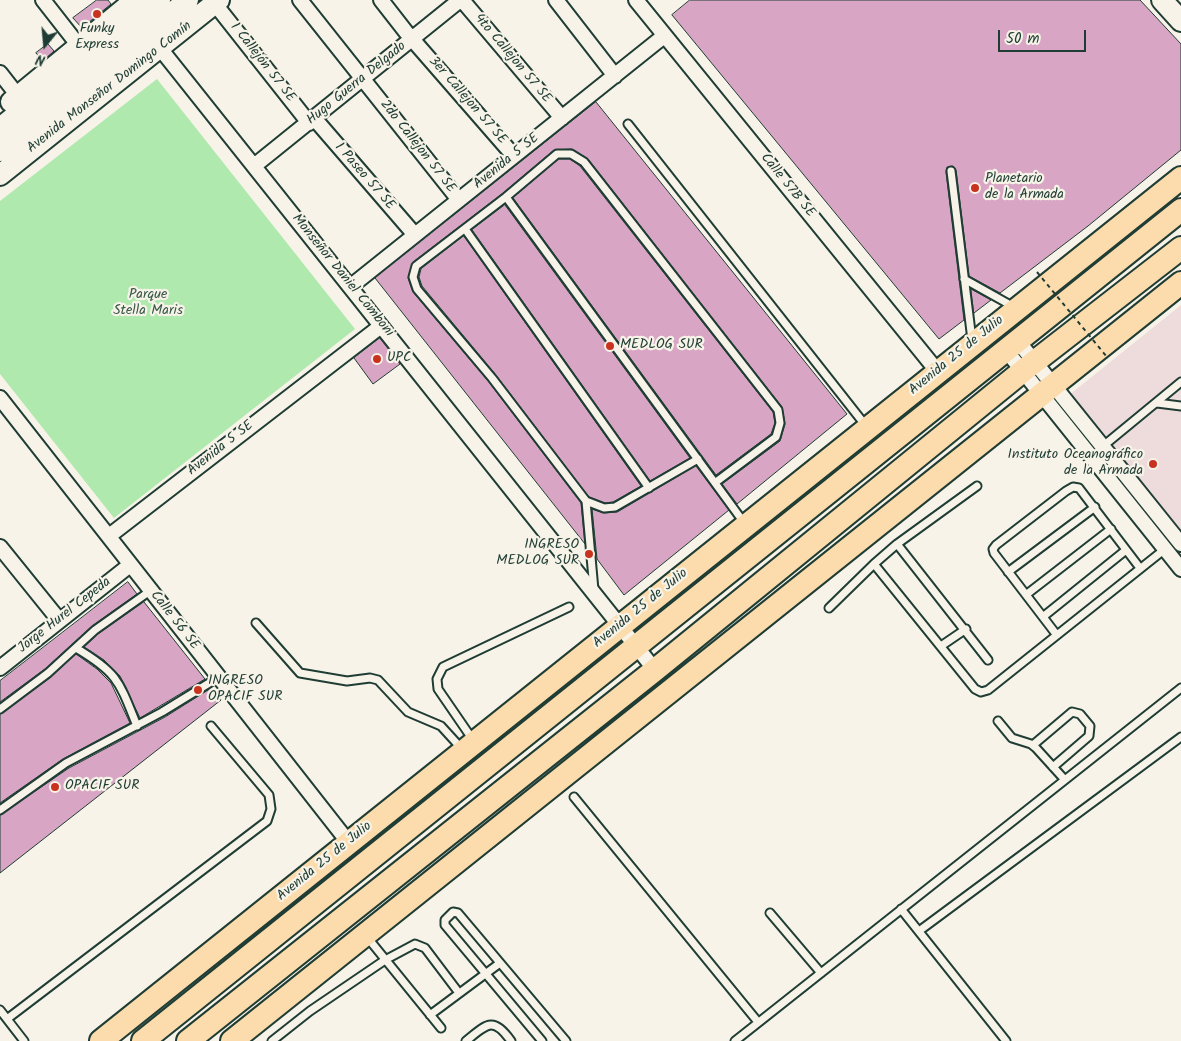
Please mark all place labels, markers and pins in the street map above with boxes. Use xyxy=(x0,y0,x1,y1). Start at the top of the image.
marker: Funky Express xyxy=(91,8,103,20)
place label: Funky Express xyxy=(75,22,119,54)
place label: Planetario de la Armada xyxy=(985,172,1064,204)
marker: Planetario de la Armada xyxy=(969,182,981,194)
place label: MEDLOG SUR xyxy=(620,338,703,354)
marker: MEDLOG SUR xyxy=(604,340,616,352)
place label: UPC xyxy=(387,351,411,367)
marker: UPC xyxy=(371,353,383,365)
place label: Instituto Oceanográfico de la Armada xyxy=(1008,448,1143,481)
marker: Instituto Oceanográfico de la Armada xyxy=(1147,458,1159,470)
place label: INGRESO MEDLOG SUR xyxy=(496,538,579,570)
marker: INGRESO MEDLOG SUR xyxy=(583,548,595,560)
place label: INGRESO OPACIF SUR xyxy=(208,674,282,706)
marker: INGRESO OPACIF SUR xyxy=(192,684,204,696)
place label: OPACIF SUR xyxy=(65,779,139,795)
marker: OPACIF SUR xyxy=(49,781,61,793)

